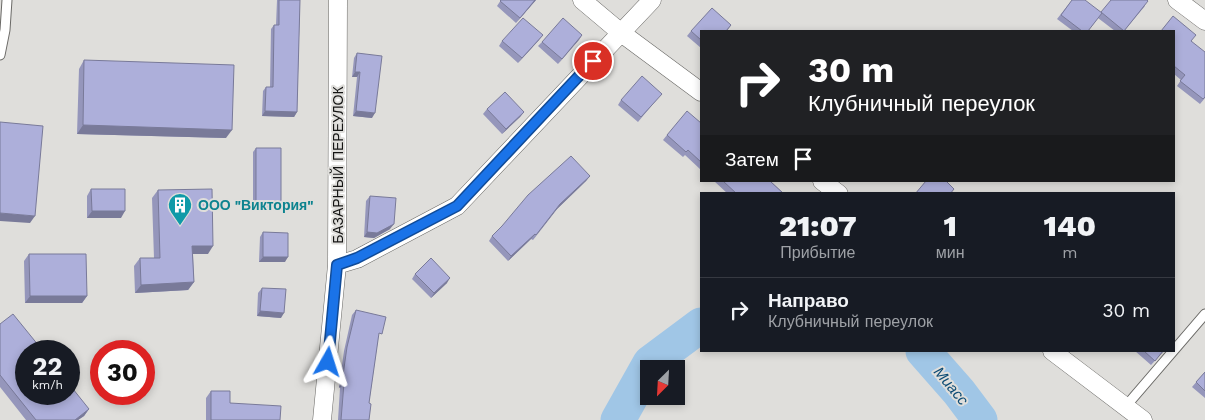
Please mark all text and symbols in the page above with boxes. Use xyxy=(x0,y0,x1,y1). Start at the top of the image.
pin xyxy=(572,40,614,82)
icon: arrive xyxy=(579,47,607,75)
text: 30 m xyxy=(808,49,894,91)
icon: right xyxy=(725,50,790,115)
street label: БАЗАРНЫЙ ПЕРЕУЛОК xyxy=(329,86,346,244)
text: Клубничный переулок xyxy=(808,91,1035,116)
icon: arrive xyxy=(789,145,817,173)
text: Затем xyxy=(725,148,779,171)
building icon: ООО "Виктория" xyxy=(167,192,193,226)
place label: ООО "Виктория" xyxy=(198,197,313,213)
text: 21:07 xyxy=(779,208,857,243)
text: 1 xyxy=(943,208,957,243)
text: 140 xyxy=(1043,208,1096,243)
text: Прибытие xyxy=(780,243,855,262)
text: мин xyxy=(936,243,965,262)
text: m xyxy=(1062,243,1077,262)
text: Направо xyxy=(768,289,849,312)
icon: right xyxy=(725,296,753,324)
text: 30 m xyxy=(1103,299,1150,322)
text: Клубничный переулок xyxy=(768,312,933,331)
position arrow xyxy=(301,335,353,387)
speed limit sign: 30 xyxy=(90,340,155,405)
text: 22 xyxy=(33,352,62,381)
north arrow xyxy=(640,360,685,405)
map controls xyxy=(640,360,685,405)
water label: Миасс xyxy=(930,363,972,409)
text: km/h xyxy=(32,378,63,392)

